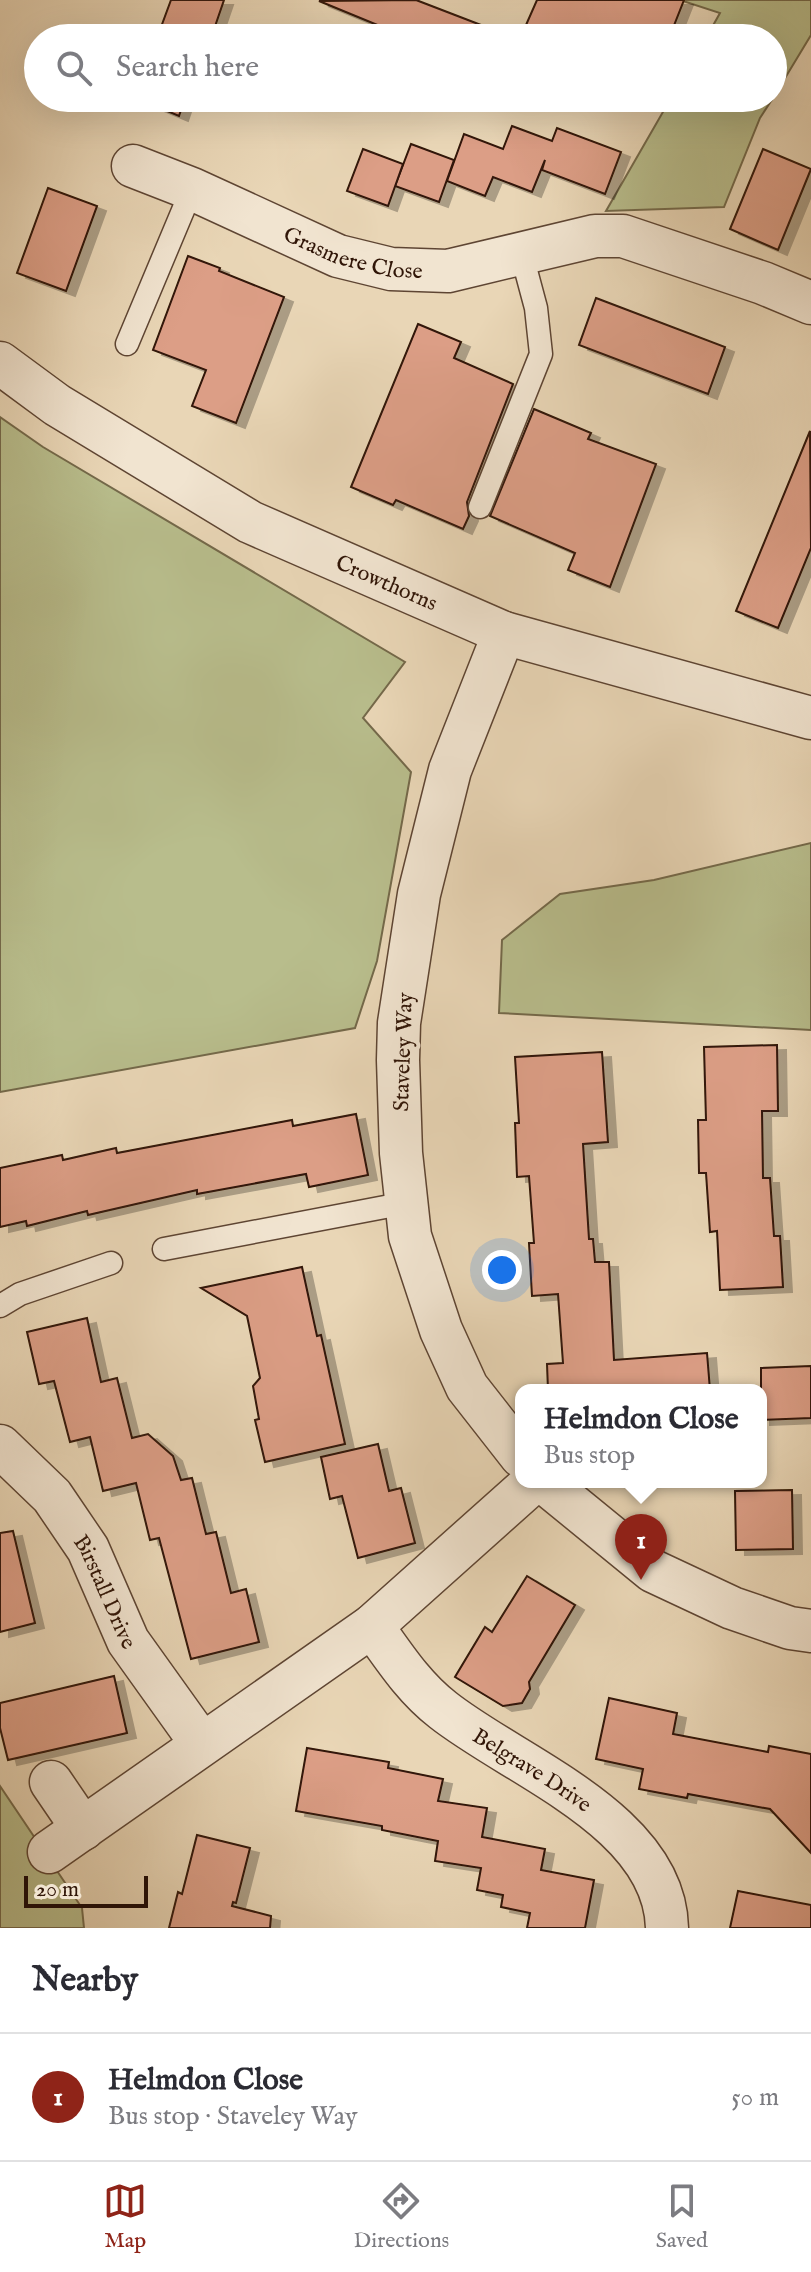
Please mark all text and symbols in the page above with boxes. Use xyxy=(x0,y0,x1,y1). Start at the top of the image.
search box xyxy=(24,24,787,112)
icon: search xyxy=(52,46,96,90)
text: Search here xyxy=(116,49,259,87)
street label: Grasmere Close xyxy=(279,221,423,286)
street label: Crowthorns xyxy=(331,549,441,618)
street label: Staveley Way xyxy=(388,992,420,1112)
your location xyxy=(482,1250,522,1290)
popup xyxy=(515,1384,767,1488)
text: Helmdon Close xyxy=(544,1401,739,1439)
text: Bus stop xyxy=(544,1439,635,1472)
pin: 1 xyxy=(615,1514,667,1580)
street label: Birstall Drive xyxy=(66,1530,141,1655)
street label: Belgrave Drive xyxy=(467,1723,597,1819)
scale bar xyxy=(24,1872,148,1908)
text: 20 m xyxy=(36,1876,79,1904)
text: Nearby xyxy=(32,1959,138,2002)
text: Helmdon Close xyxy=(108,2062,303,2100)
text: 1 xyxy=(53,2081,63,2114)
text: 50 m xyxy=(731,2081,779,2114)
text: Bus stop · Staveley Way xyxy=(108,2100,358,2133)
tab: Map xyxy=(103,2179,147,2255)
tab: Directions xyxy=(354,2179,449,2255)
tab: Saved xyxy=(656,2179,708,2255)

